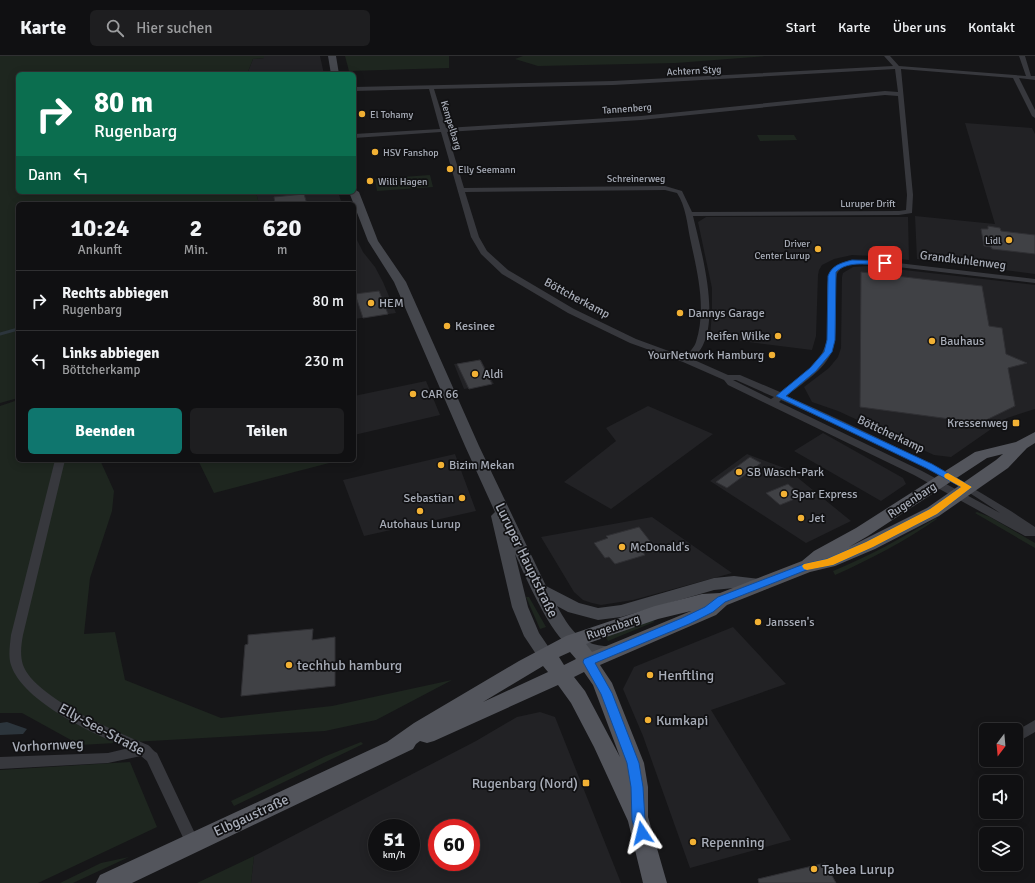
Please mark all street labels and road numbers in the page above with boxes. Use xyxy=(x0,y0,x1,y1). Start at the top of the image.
street label: Achtern Styg xyxy=(666,64,722,78)
street label: Kempelbarg xyxy=(438,99,464,152)
street label: Tannenberg xyxy=(602,101,652,117)
street label: Schreinerweg xyxy=(607,173,665,185)
street label: Luruper Drift xyxy=(840,198,896,210)
street label: Grandkuhlenweg xyxy=(919,248,1007,273)
street label: Böttcherkamp xyxy=(541,275,612,322)
street label: Böttcherkamp xyxy=(855,412,927,457)
street label: Rugenbarg xyxy=(885,479,940,522)
street label: Luruper Hauptstraße xyxy=(491,500,562,620)
street label: Rugenbarg xyxy=(585,611,642,644)
street label: Elly-See-Straße xyxy=(56,700,148,759)
street label: Vorhornweg xyxy=(12,735,84,756)
street label: Elbgaustraße xyxy=(211,791,291,840)

